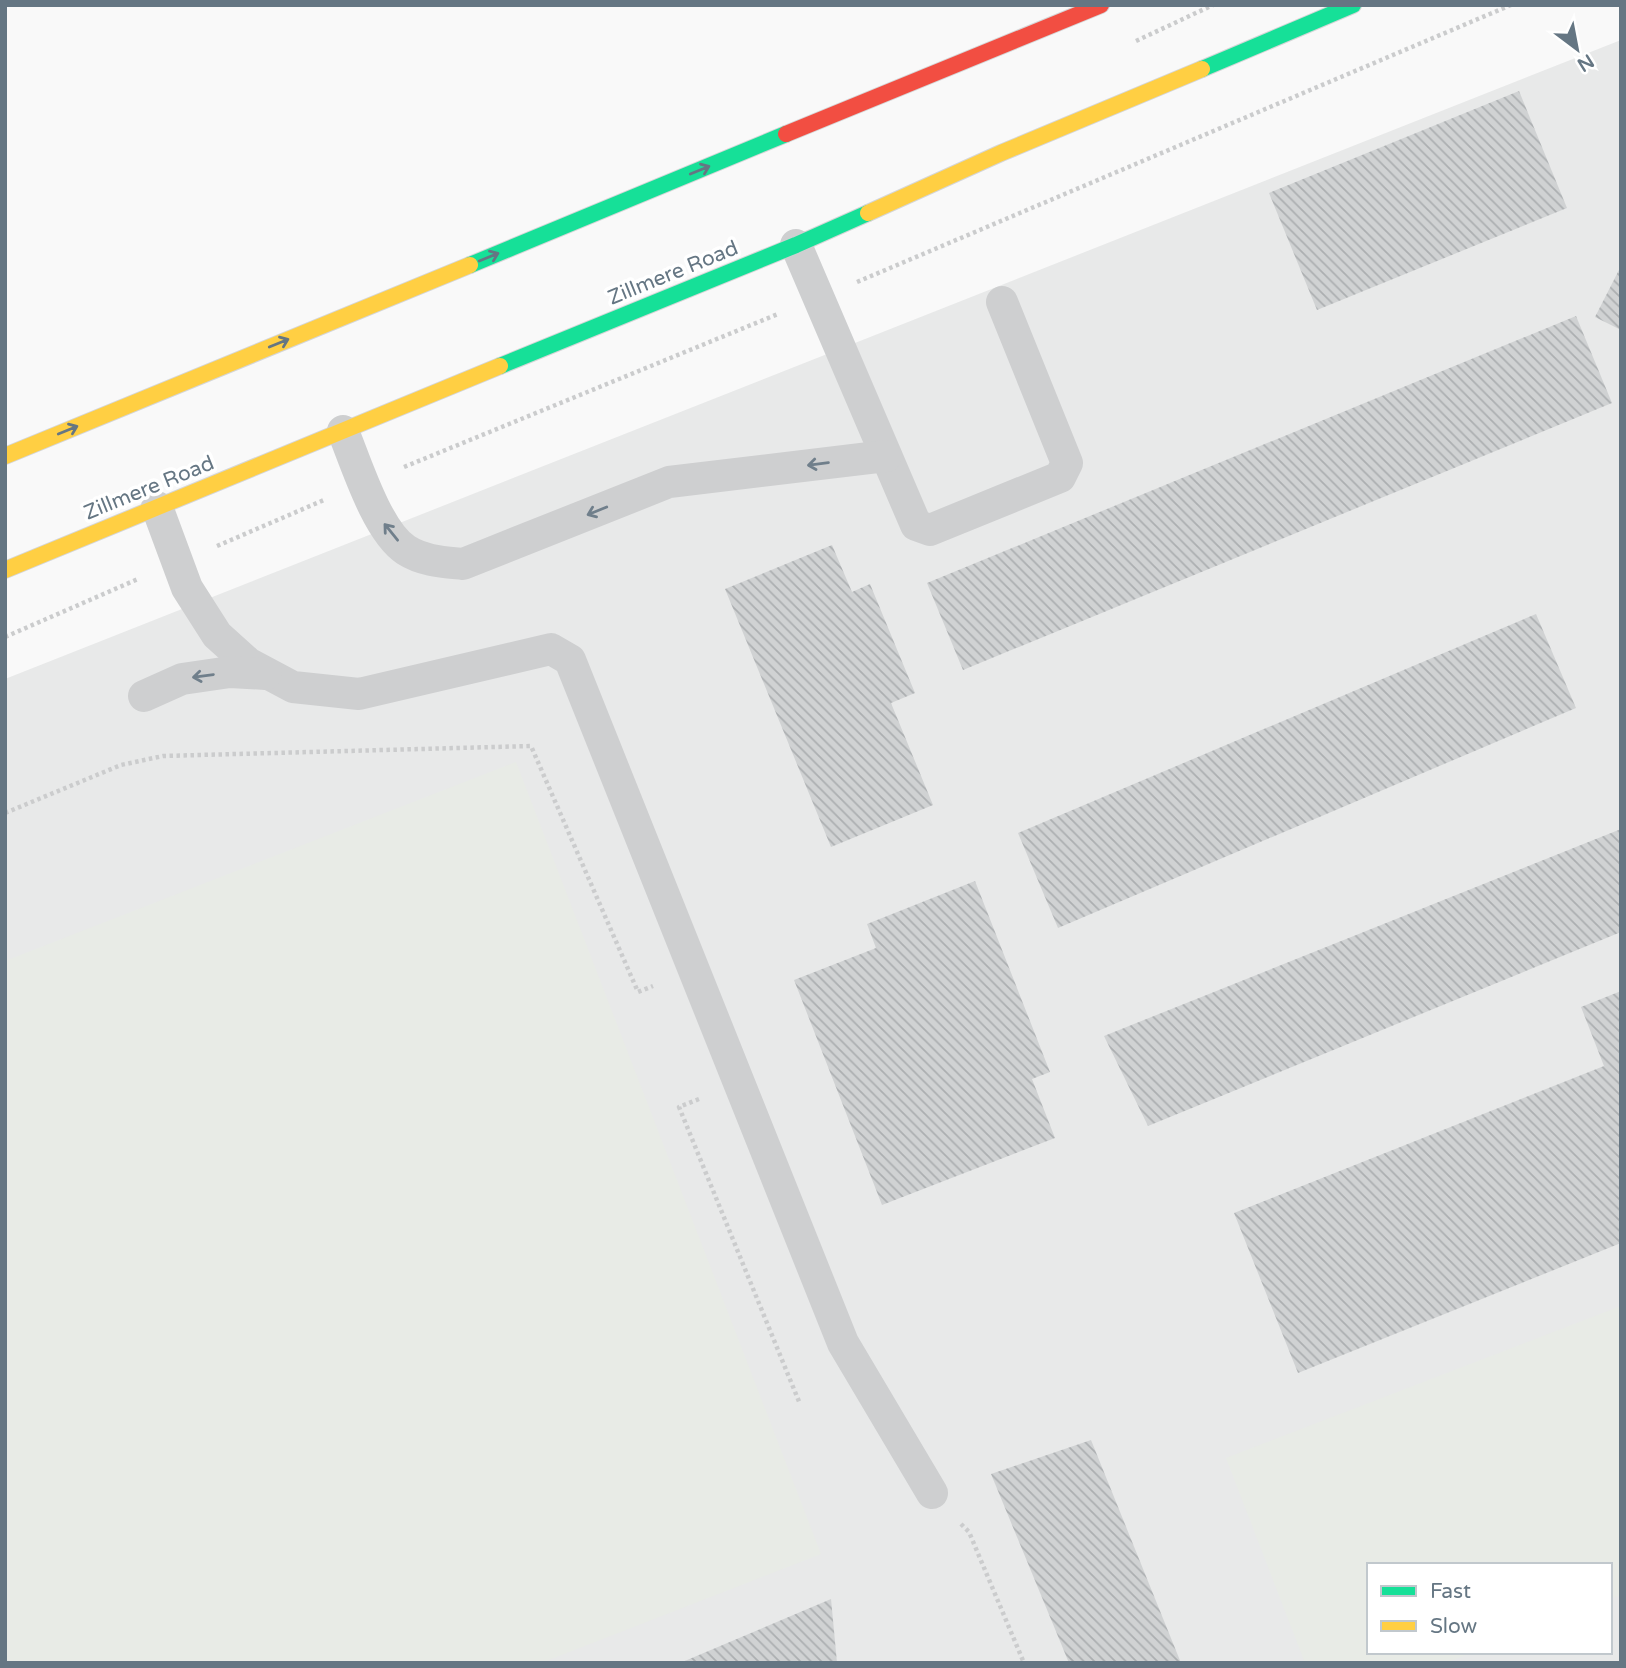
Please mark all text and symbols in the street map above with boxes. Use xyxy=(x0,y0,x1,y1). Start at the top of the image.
north arrow xyxy=(1542,14,1612,84)
text: N xyxy=(1573,49,1598,76)
one-way arrow xyxy=(688,163,710,176)
street label: Zillmere Road xyxy=(604,236,742,310)
one-way arrow xyxy=(478,249,500,262)
one-way arrow xyxy=(267,336,289,349)
one-way arrow xyxy=(57,422,79,435)
street label: Zillmere Road xyxy=(80,451,218,525)
one-way arrow xyxy=(808,458,830,471)
one-way arrow xyxy=(587,505,609,518)
one-way arrow xyxy=(383,524,398,542)
one-way arrow xyxy=(192,669,215,682)
legend xyxy=(1367,1563,1612,1654)
text: Fast xyxy=(1430,1579,1471,1604)
text: Slow xyxy=(1430,1614,1478,1639)

